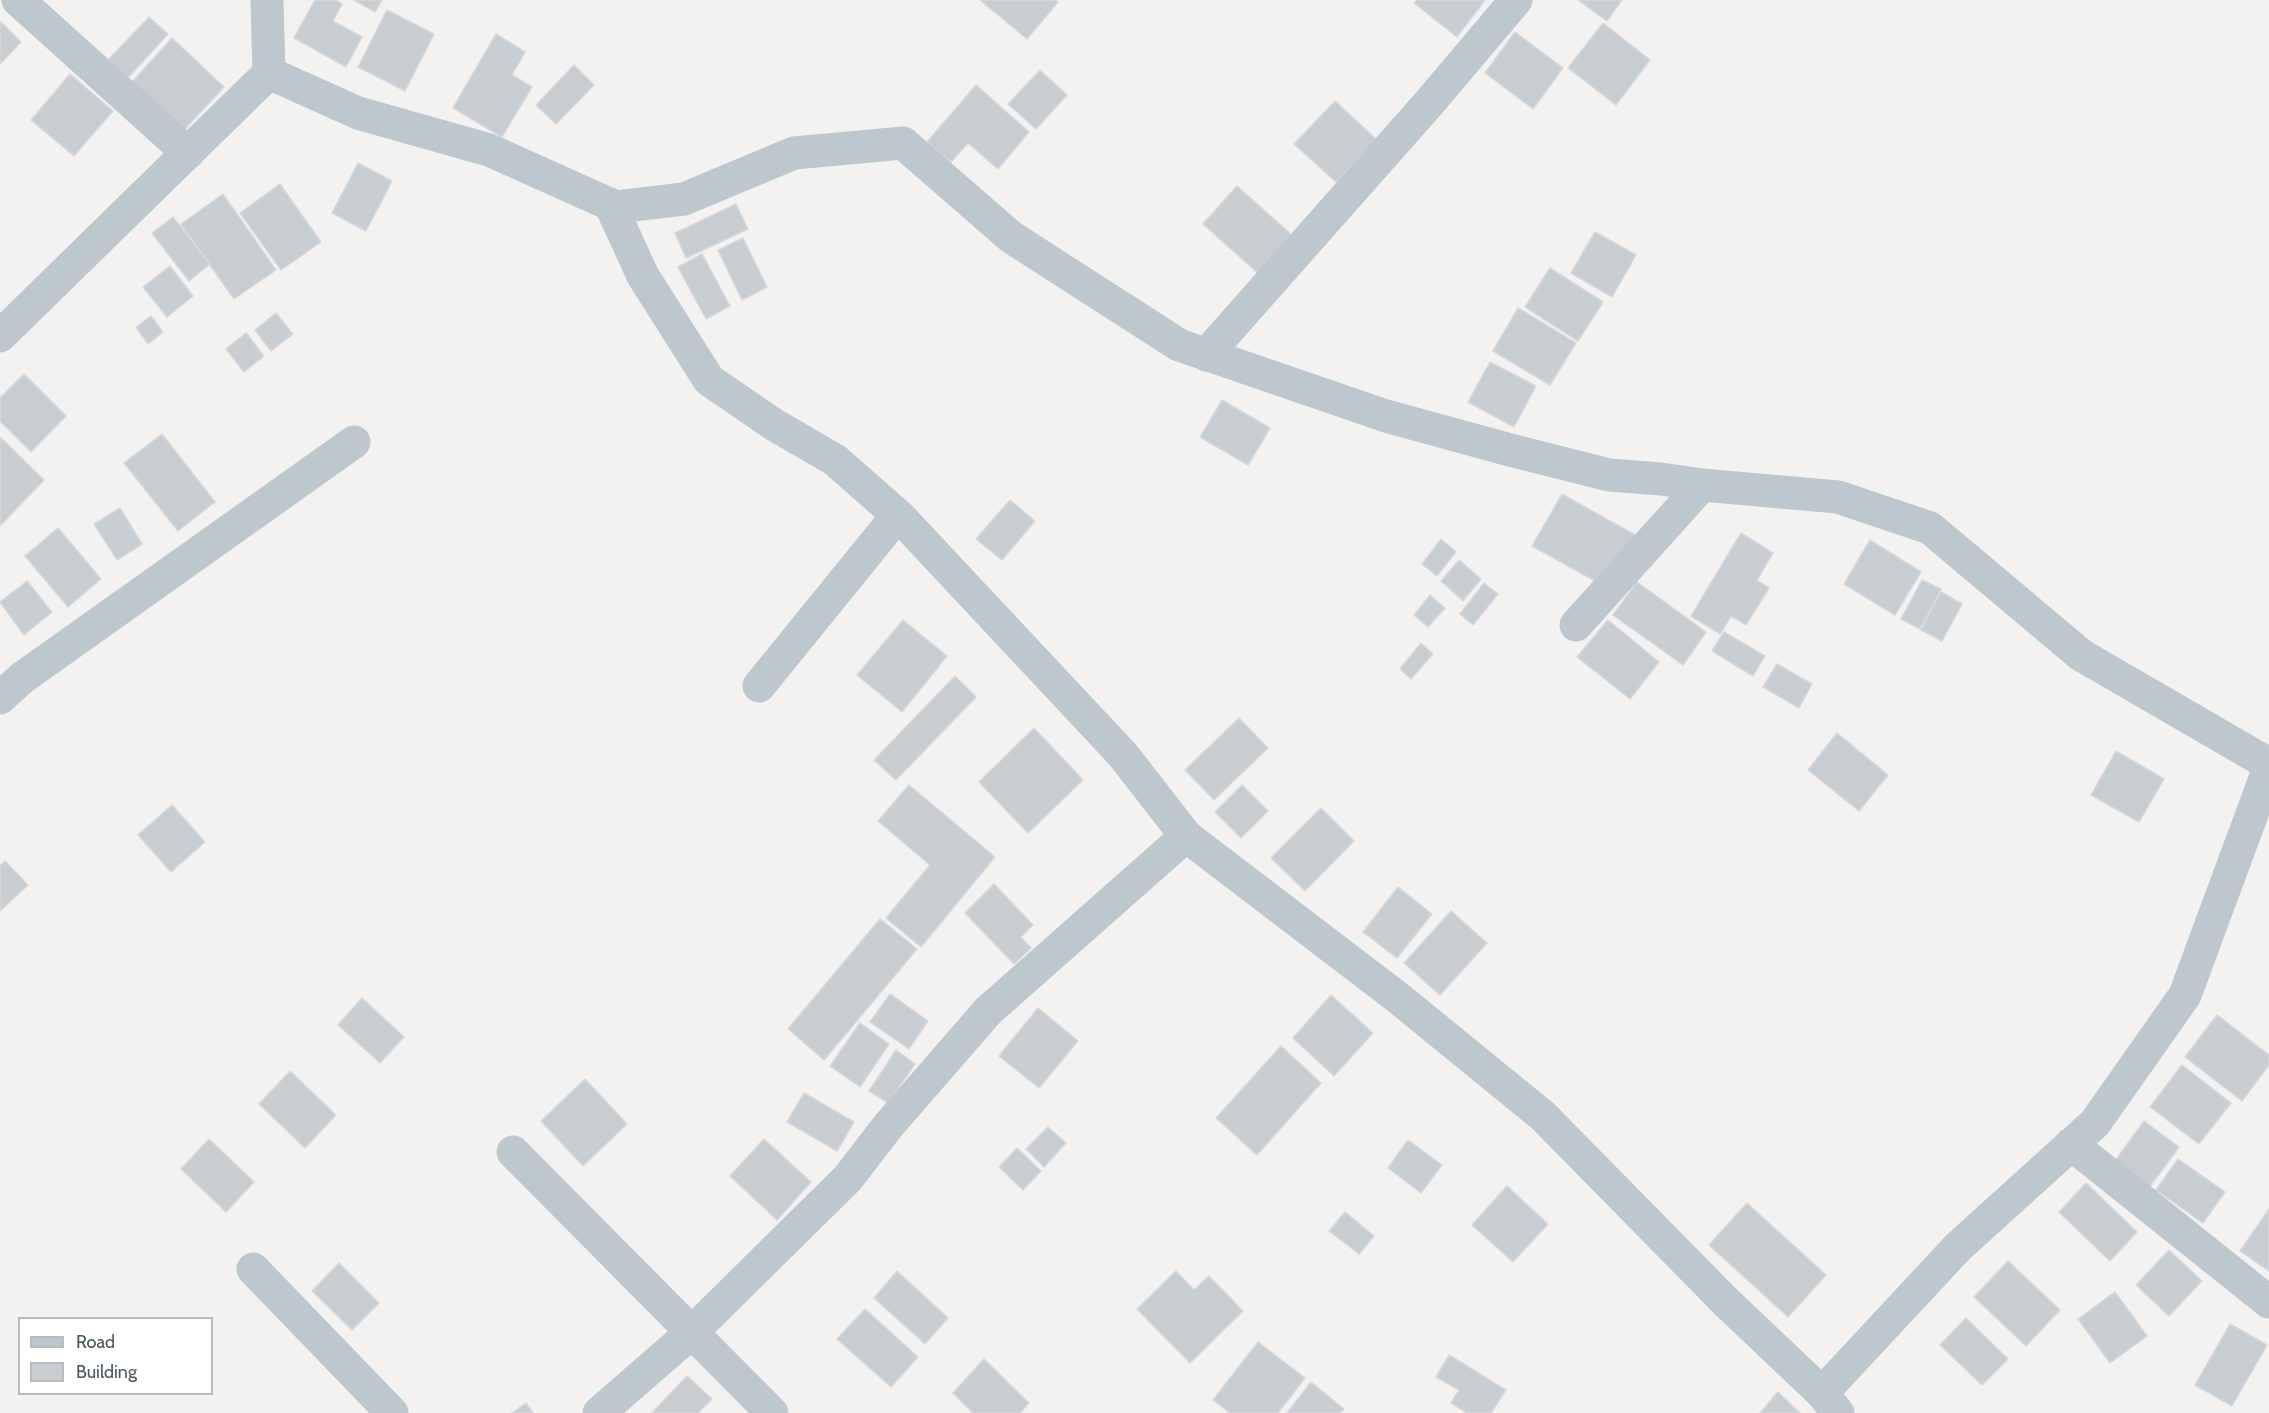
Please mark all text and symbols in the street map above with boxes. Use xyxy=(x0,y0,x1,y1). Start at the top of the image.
legend xyxy=(18,1317,213,1395)
text: Road xyxy=(76,1331,115,1353)
text: Building xyxy=(76,1361,137,1383)

